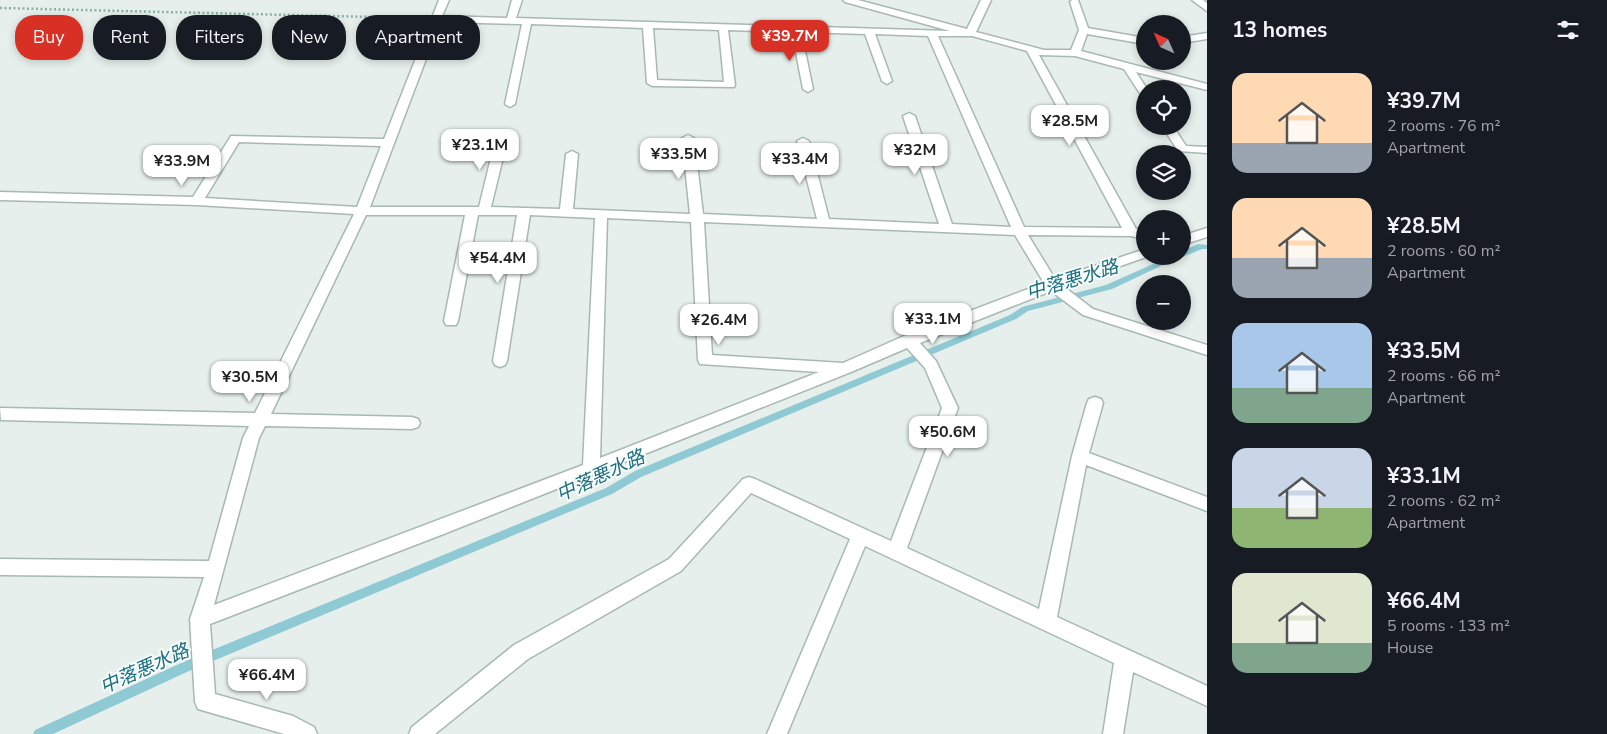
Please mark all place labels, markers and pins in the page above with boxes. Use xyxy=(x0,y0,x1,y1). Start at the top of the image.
pin: ¥39.7M xyxy=(749,20,831,62)
pin: ¥28.5M xyxy=(1029,104,1111,147)
pin: ¥23.1M xyxy=(439,128,521,171)
pin: ¥32M xyxy=(885,134,945,176)
pin: ¥33.5M xyxy=(638,138,720,180)
pin: ¥33.4M xyxy=(759,142,841,185)
pin: ¥33.9M xyxy=(141,144,223,187)
pin: ¥54.4M xyxy=(457,242,539,284)
pin: ¥33.1M xyxy=(892,302,974,345)
pin: ¥26.4M xyxy=(678,304,760,346)
pin: ¥30.5M xyxy=(209,360,291,403)
pin: ¥50.6M xyxy=(907,416,989,458)
pin: ¥66.4M xyxy=(226,658,308,701)

